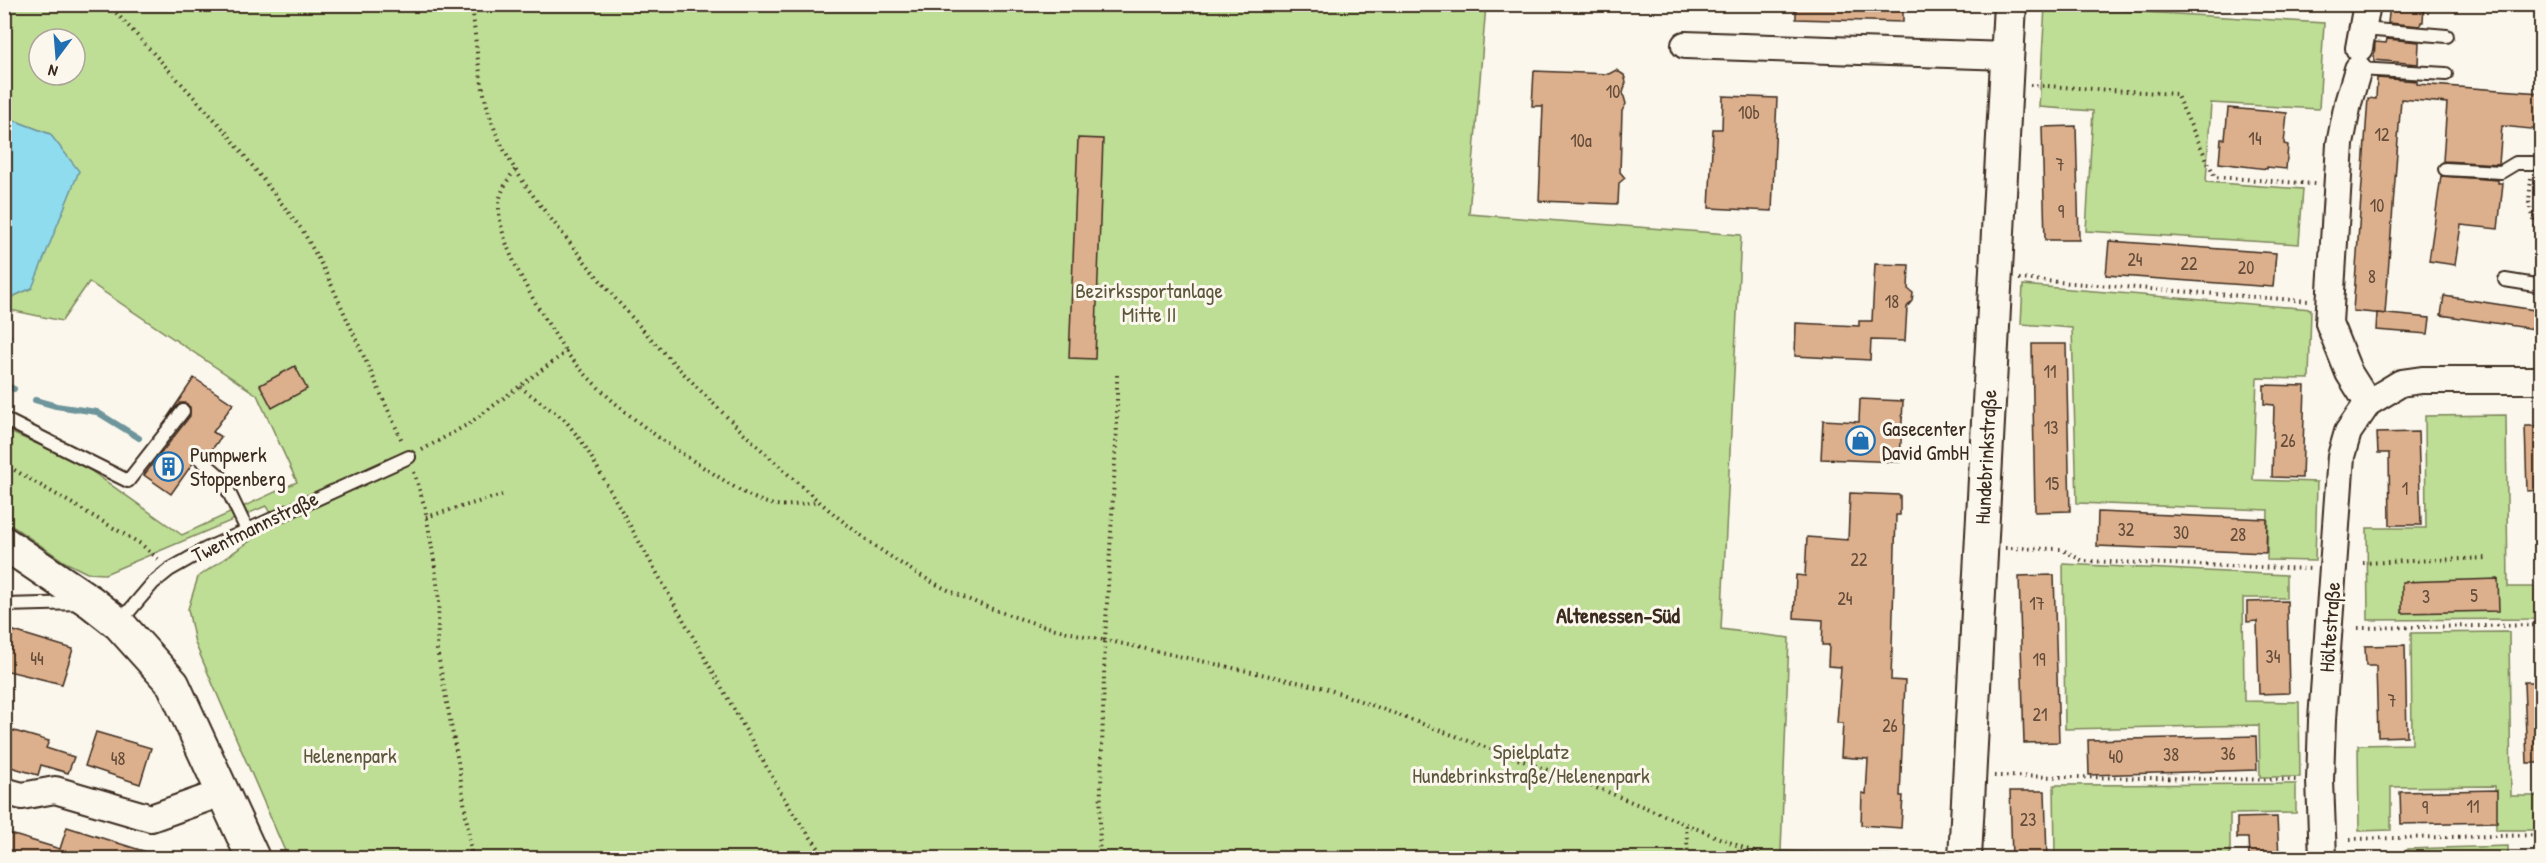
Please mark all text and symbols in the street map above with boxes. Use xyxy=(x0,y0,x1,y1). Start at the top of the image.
north arrow xyxy=(27,27,87,87)
text: N xyxy=(45,60,60,83)
house number: 10 xyxy=(1606,79,1620,104)
house number: 10b xyxy=(1738,100,1760,125)
house number: 12 xyxy=(2375,122,2390,147)
house number: 14 xyxy=(2248,126,2262,151)
house number: 10a xyxy=(1570,128,1592,153)
house number: 7 xyxy=(2056,152,2065,177)
house number: 10 xyxy=(2370,193,2384,218)
house number: 9 xyxy=(2058,199,2065,224)
house number: 24 xyxy=(2127,247,2143,272)
house number: 22 xyxy=(2181,251,2198,276)
house number: 20 xyxy=(2238,255,2254,280)
house number: 8 xyxy=(2368,264,2376,289)
park label: Bezirkssportanlage Mitte II xyxy=(1075,276,1223,329)
house number: 18 xyxy=(1885,289,1899,314)
house number: 11 xyxy=(2043,359,2057,384)
street label: Hundebrinkstraße xyxy=(1967,389,2004,525)
place label: Gasecenter David GmbH xyxy=(1882,414,1969,467)
house number: 13 xyxy=(2044,415,2058,440)
shop icon: Gasecenter David GmbH xyxy=(1845,425,1877,457)
house number: 26 xyxy=(2280,428,2296,453)
place label: Pumpwerk Stoppenberg xyxy=(190,440,286,493)
building icon: Pumpwerk Stoppenberg xyxy=(153,451,185,483)
house number: 15 xyxy=(2045,471,2059,496)
house number: 1 xyxy=(2402,476,2408,501)
street label: Twentmannstraße xyxy=(187,483,323,570)
house number: 32 xyxy=(2118,517,2135,542)
house number: 30 xyxy=(2173,520,2189,545)
house number: 28 xyxy=(2230,522,2246,547)
house number: 22 xyxy=(1851,547,1868,572)
street label: Höltestraße xyxy=(2312,581,2347,673)
house number: 5 xyxy=(2470,583,2478,608)
house number: 3 xyxy=(2422,584,2430,609)
house number: 24 xyxy=(1837,586,1853,611)
house number: 17 xyxy=(2029,591,2045,616)
district label: Altenessen-Süd xyxy=(1556,600,1680,630)
house number: 34 xyxy=(2266,644,2281,669)
house number: 44 xyxy=(30,646,44,671)
house number: 19 xyxy=(2032,647,2046,672)
house number: 7 xyxy=(2388,688,2397,713)
house number: 21 xyxy=(2033,702,2047,727)
house number: 26 xyxy=(1882,713,1898,738)
park label: Spielplatz Hundebrinkstraße/Helenenpark xyxy=(1412,737,1650,790)
park label: Helenenpark xyxy=(303,741,397,770)
house number: 36 xyxy=(2220,741,2236,766)
house number: 38 xyxy=(2163,742,2179,767)
house number: 40 xyxy=(2109,744,2123,769)
house number: 48 xyxy=(111,746,125,771)
house number: 11 xyxy=(2466,794,2480,819)
house number: 9 xyxy=(2422,795,2429,820)
house number: 23 xyxy=(2020,807,2036,832)

